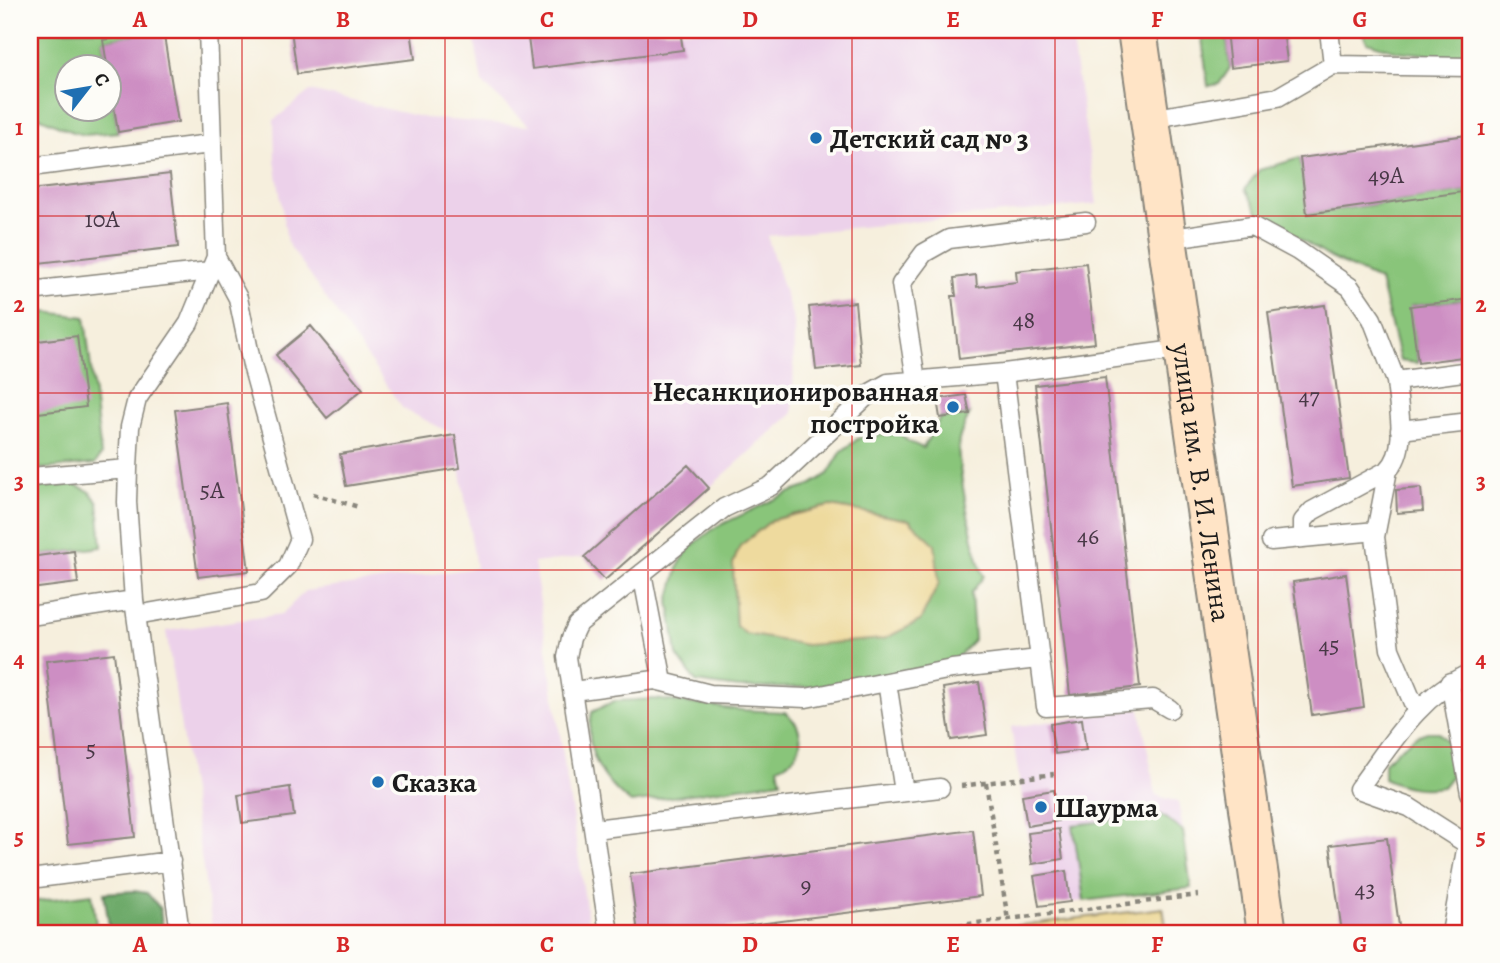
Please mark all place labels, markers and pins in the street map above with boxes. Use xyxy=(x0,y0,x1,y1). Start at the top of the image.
place label: Детский сад № 3 xyxy=(830,120,1029,158)
marker: Детский сад № 3 xyxy=(808,130,824,146)
place label: Несанкционированная постройка xyxy=(652,373,940,443)
marker: Несанкционированная постройка xyxy=(945,399,961,415)
place label: Сказка xyxy=(392,764,478,802)
marker: Сказка xyxy=(370,774,386,790)
place label: Шаурма xyxy=(1055,789,1159,827)
marker: Шаурма xyxy=(1033,799,1049,815)

